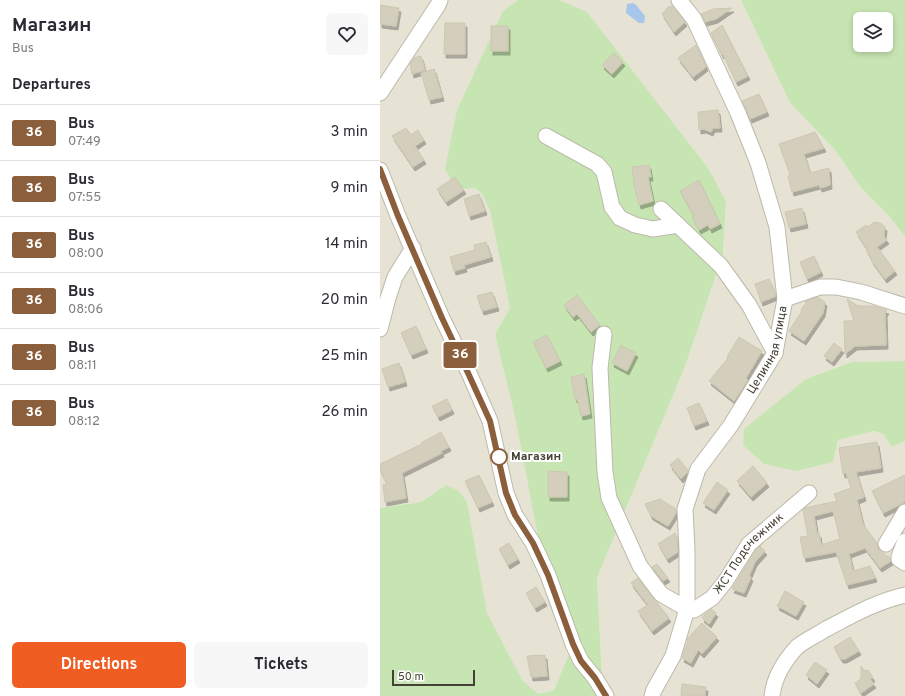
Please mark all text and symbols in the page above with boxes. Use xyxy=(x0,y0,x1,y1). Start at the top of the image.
map controls xyxy=(853,12,893,52)
button: layers xyxy=(853,12,893,52)
button: heart xyxy=(326,13,368,55)
text: Магазин xyxy=(12,14,91,38)
text: Bus xyxy=(12,41,34,57)
text: Departures xyxy=(12,76,91,95)
text: Bus xyxy=(68,115,95,134)
text: 3 min xyxy=(330,123,368,142)
text: 36 xyxy=(26,124,43,141)
text: 07:49 xyxy=(68,134,101,150)
text: Bus xyxy=(68,171,95,190)
text: 9 min xyxy=(331,179,368,198)
text: 36 xyxy=(26,180,43,197)
text: 07:55 xyxy=(68,190,101,206)
text: Bus xyxy=(68,227,95,246)
text: 14 min xyxy=(325,235,368,254)
text: 36 xyxy=(26,236,43,253)
text: 08:00 xyxy=(68,246,104,262)
text: Bus xyxy=(68,283,95,302)
text: 20 min xyxy=(321,291,368,310)
text: 36 xyxy=(26,292,43,309)
text: 08:06 xyxy=(68,302,103,318)
street label: Целинная улица xyxy=(744,305,792,397)
text: Bus xyxy=(68,339,95,358)
line badge: 36 xyxy=(442,342,478,368)
text: 36 xyxy=(452,346,469,363)
text: 25 min xyxy=(321,347,368,366)
text: 36 xyxy=(26,348,43,365)
text: 08:11 xyxy=(68,358,97,374)
text: Bus xyxy=(68,395,95,414)
text: 26 min xyxy=(321,403,368,422)
text: 36 xyxy=(26,404,43,421)
text: 08:12 xyxy=(68,414,100,430)
marker: Магазин xyxy=(490,448,508,466)
place label: Магазин xyxy=(511,449,561,465)
street label: ЖСТ Подснежник xyxy=(710,510,787,598)
button: Directions xyxy=(12,642,186,688)
button: Tickets xyxy=(194,642,368,688)
scale bar xyxy=(392,668,475,687)
text: 50 m xyxy=(398,670,424,684)

